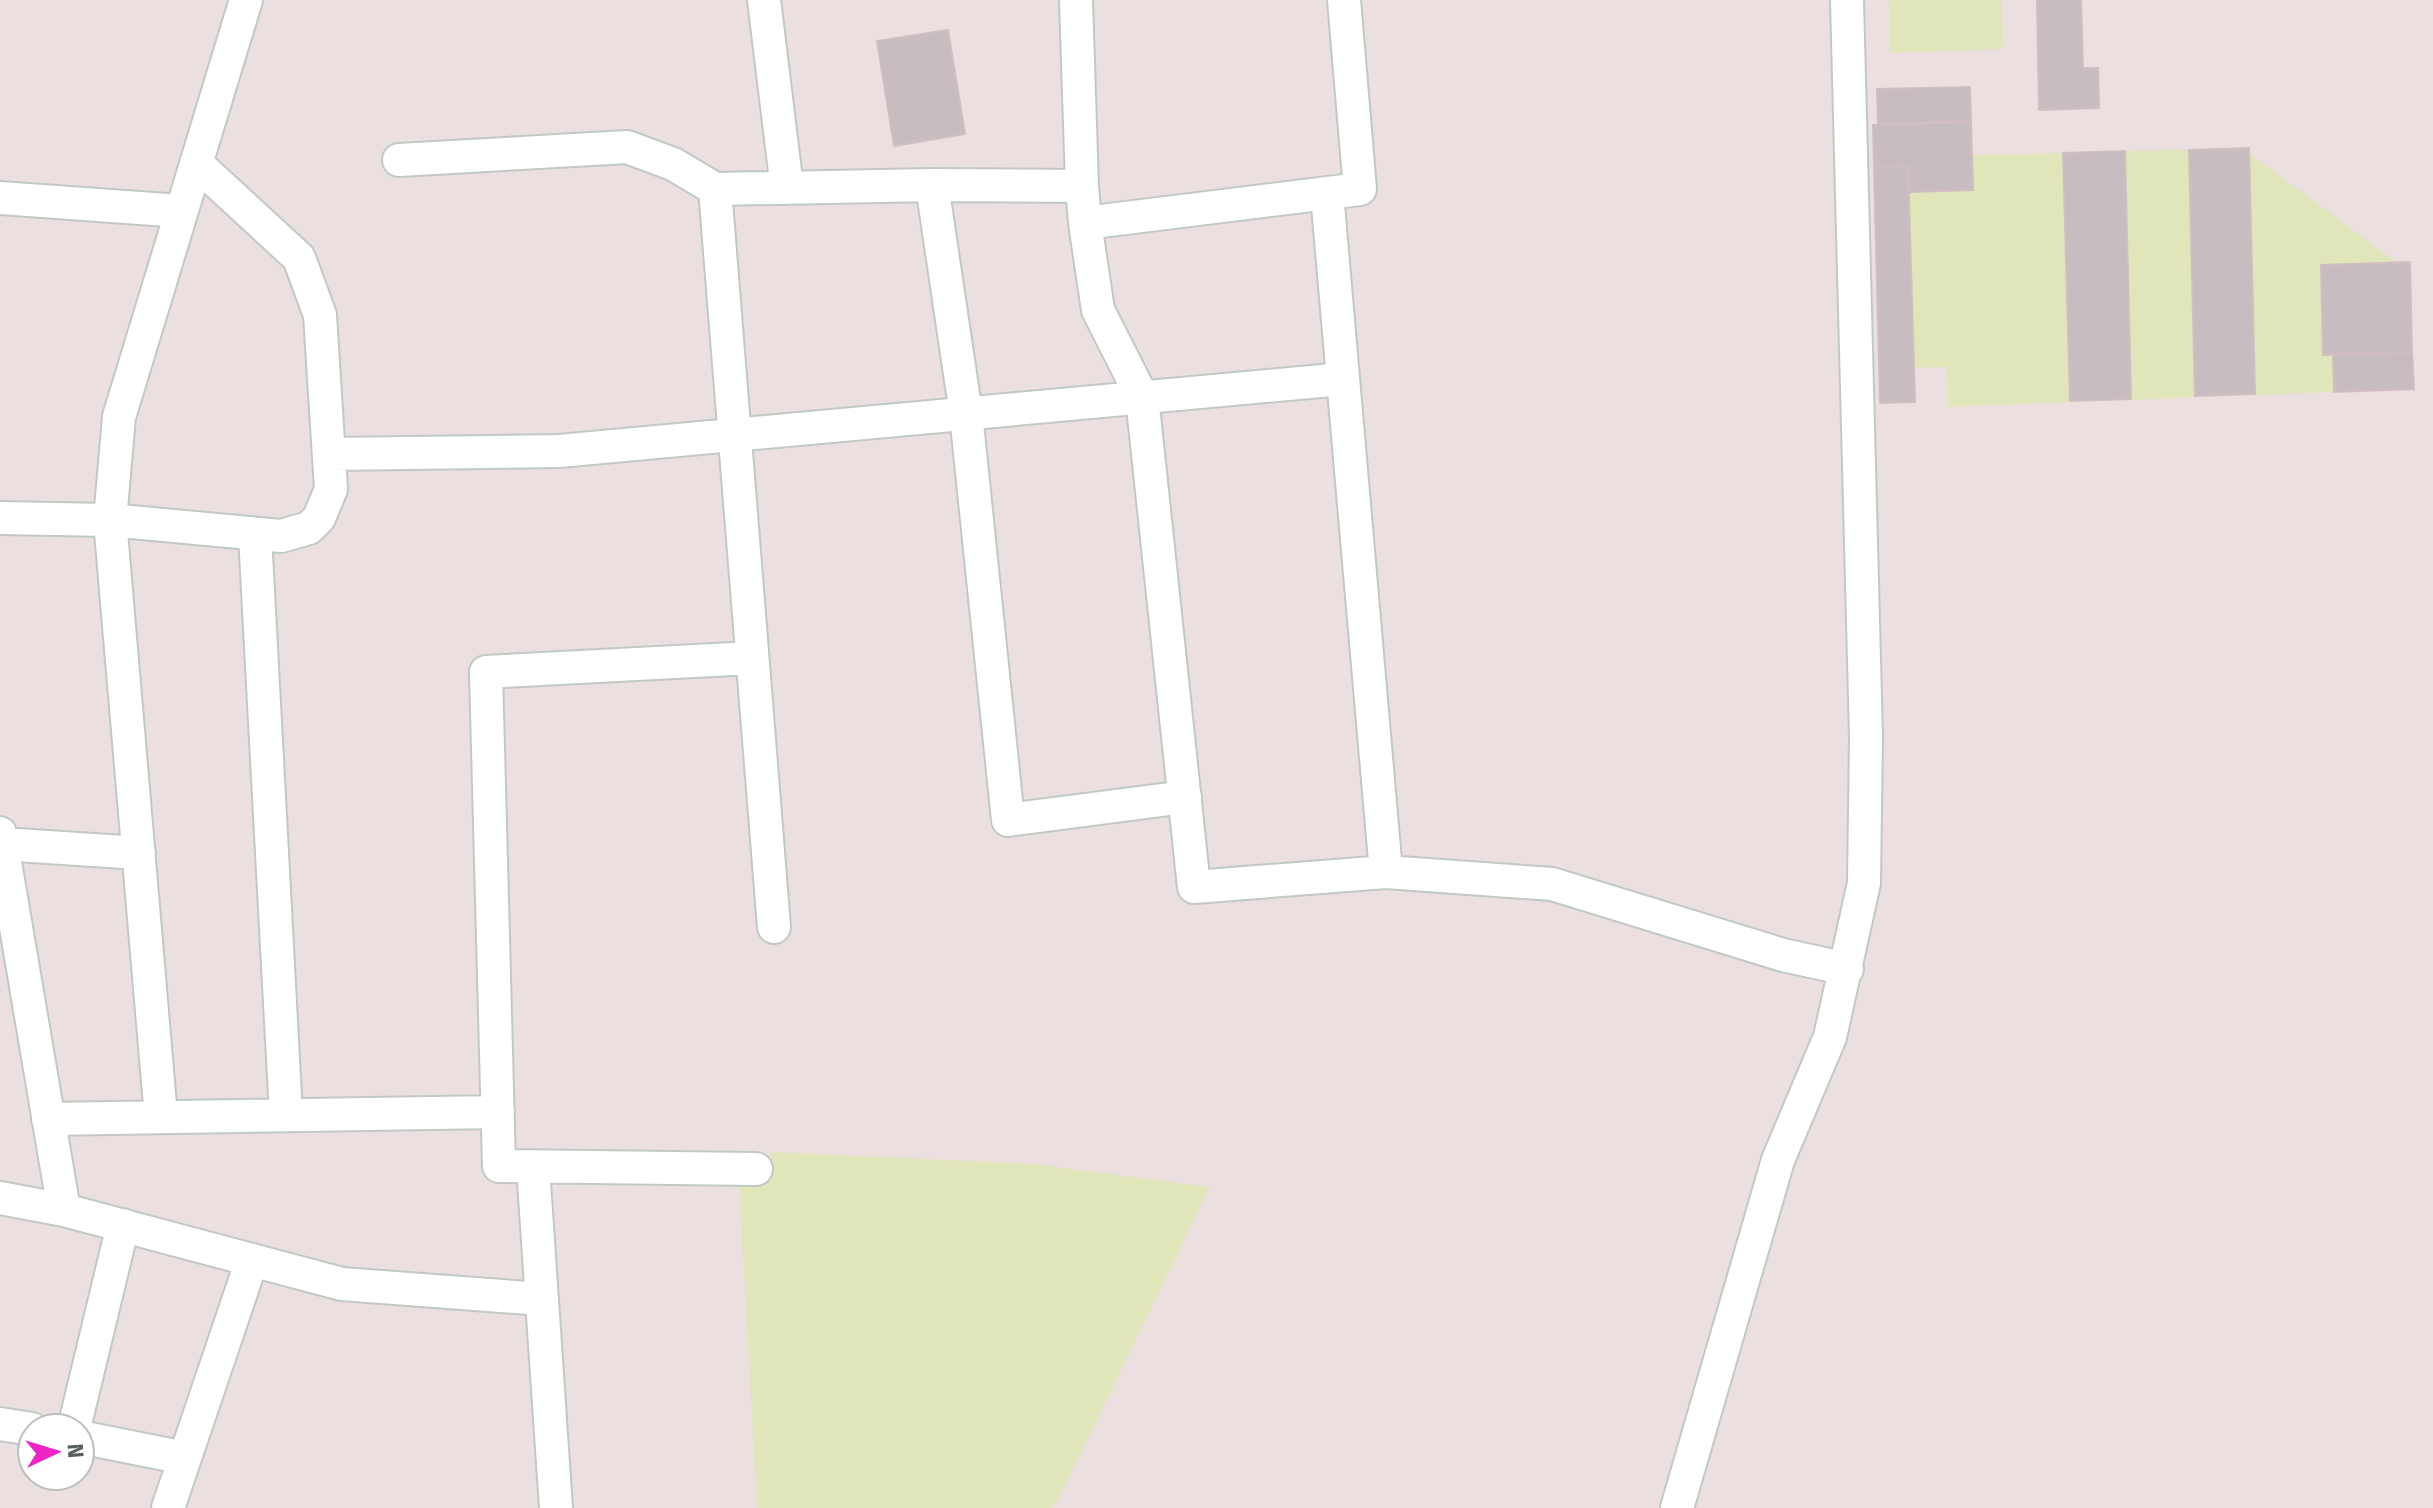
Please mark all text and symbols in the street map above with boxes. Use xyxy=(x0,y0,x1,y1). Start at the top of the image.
north arrow xyxy=(16,1412,96,1492)
text: N xyxy=(61,1442,89,1459)

